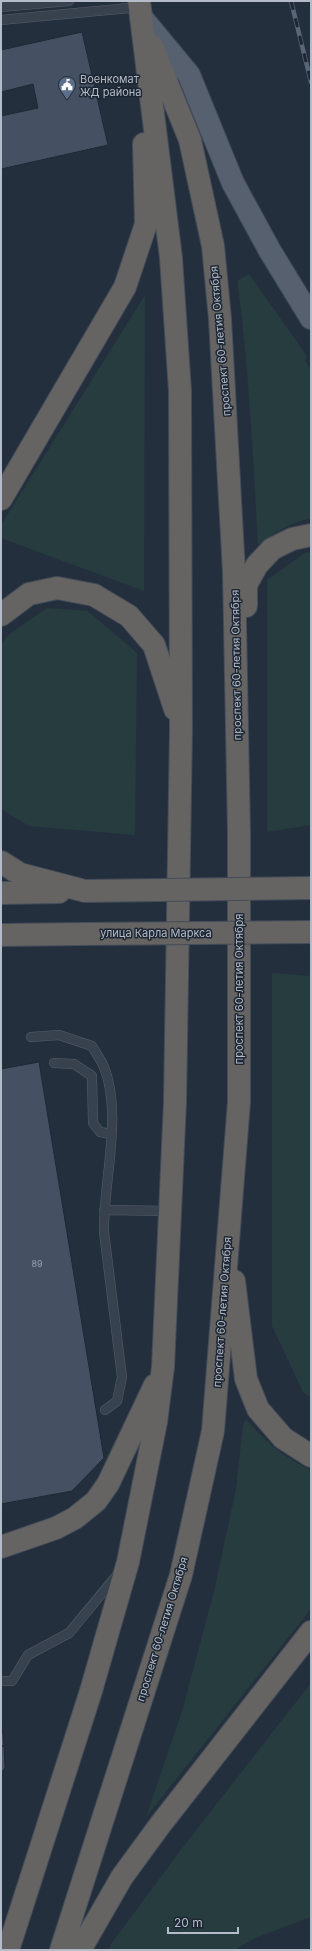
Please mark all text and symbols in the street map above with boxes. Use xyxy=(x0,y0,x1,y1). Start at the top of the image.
place label: Военкомат ЖД района xyxy=(80,72,141,99)
public building icon: Военкомат ЖД района xyxy=(57,75,77,100)
street label: проспект 60-летия Октября xyxy=(206,265,234,417)
street label: проспект 60-летия Октября xyxy=(228,590,244,740)
street label: проспект 60-летия Октября xyxy=(232,914,246,1064)
street label: улица Карла Маркса xyxy=(100,926,212,940)
street label: проспект 60-летия Октября xyxy=(210,1236,234,1388)
house number: 89 xyxy=(31,1258,43,1269)
street label: проспект 60-летия Октября xyxy=(133,1555,191,1703)
scale bar xyxy=(168,1909,238,1935)
text: 20 m xyxy=(174,1915,203,1930)

